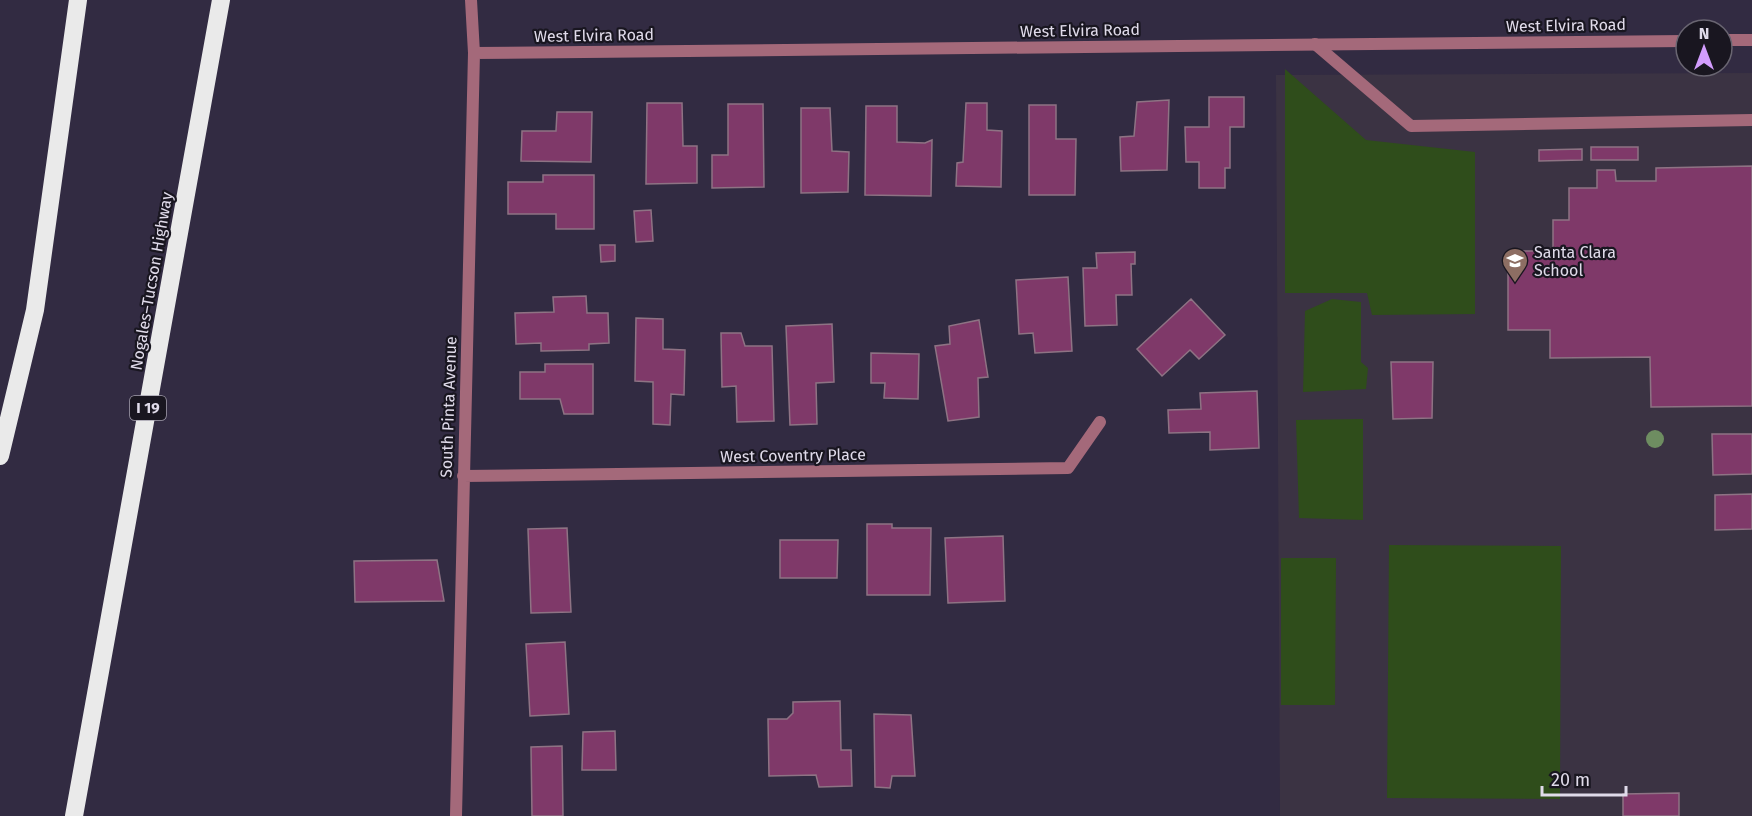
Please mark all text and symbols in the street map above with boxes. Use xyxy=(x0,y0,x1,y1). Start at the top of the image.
street label: West Elvira Road xyxy=(1506,15,1626,36)
north arrow xyxy=(1674,18,1734,78)
street label: West Elvira Road xyxy=(1020,20,1140,41)
text: N xyxy=(1699,24,1709,43)
street label: West Elvira Road xyxy=(534,25,654,46)
street label: Nogales–Tucson Highway xyxy=(126,190,177,372)
place label: Santa Clara School xyxy=(1534,243,1616,280)
school or university icon: Santa Clara School xyxy=(1500,246,1530,284)
street label: South Pinta Avenue xyxy=(437,336,460,478)
road number: I 19 xyxy=(130,396,166,420)
street label: West Coventry Place xyxy=(720,445,866,466)
scale bar xyxy=(1542,759,1626,797)
text: 20 m xyxy=(1551,769,1590,791)

